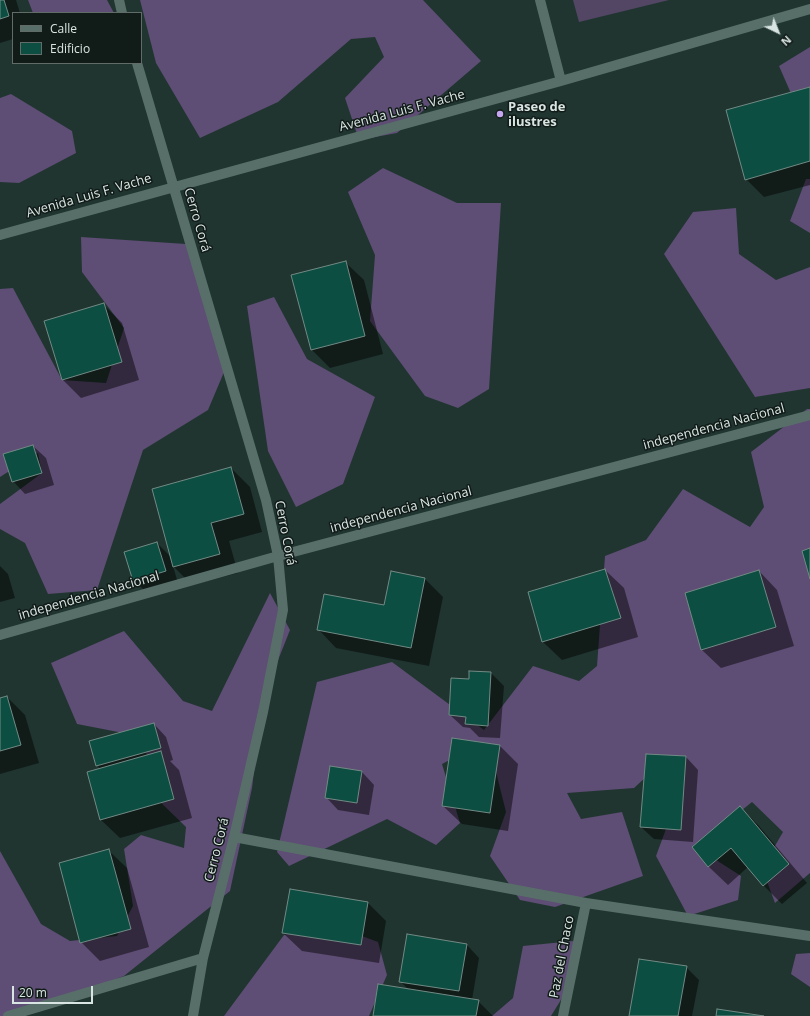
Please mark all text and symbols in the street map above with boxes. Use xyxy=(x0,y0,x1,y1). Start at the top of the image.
legend xyxy=(12,12,142,64)
north arrow xyxy=(758,12,798,52)
text: Calle xyxy=(50,20,77,37)
text: N xyxy=(778,33,795,50)
text: Edificio xyxy=(50,40,90,57)
street label: Avenida Luis F. Vache xyxy=(337,87,467,135)
place label: Paseo de ilustres xyxy=(508,99,565,130)
marker: Paseo de ilustres xyxy=(495,109,505,119)
street label: Avenida Luis F. Vache xyxy=(25,171,153,221)
street label: Cerro Corá xyxy=(180,186,214,254)
street label: independencia Nacional xyxy=(642,401,786,453)
street label: independencia Nacional xyxy=(329,484,473,536)
street label: Cerro Corá xyxy=(271,499,299,567)
street label: independencia Nacional xyxy=(17,568,161,624)
street label: Cerro Corá xyxy=(201,816,233,884)
street label: Paz del Chaco xyxy=(546,914,578,1000)
scale bar xyxy=(14,978,95,1004)
text: 20 m xyxy=(19,984,47,1001)

